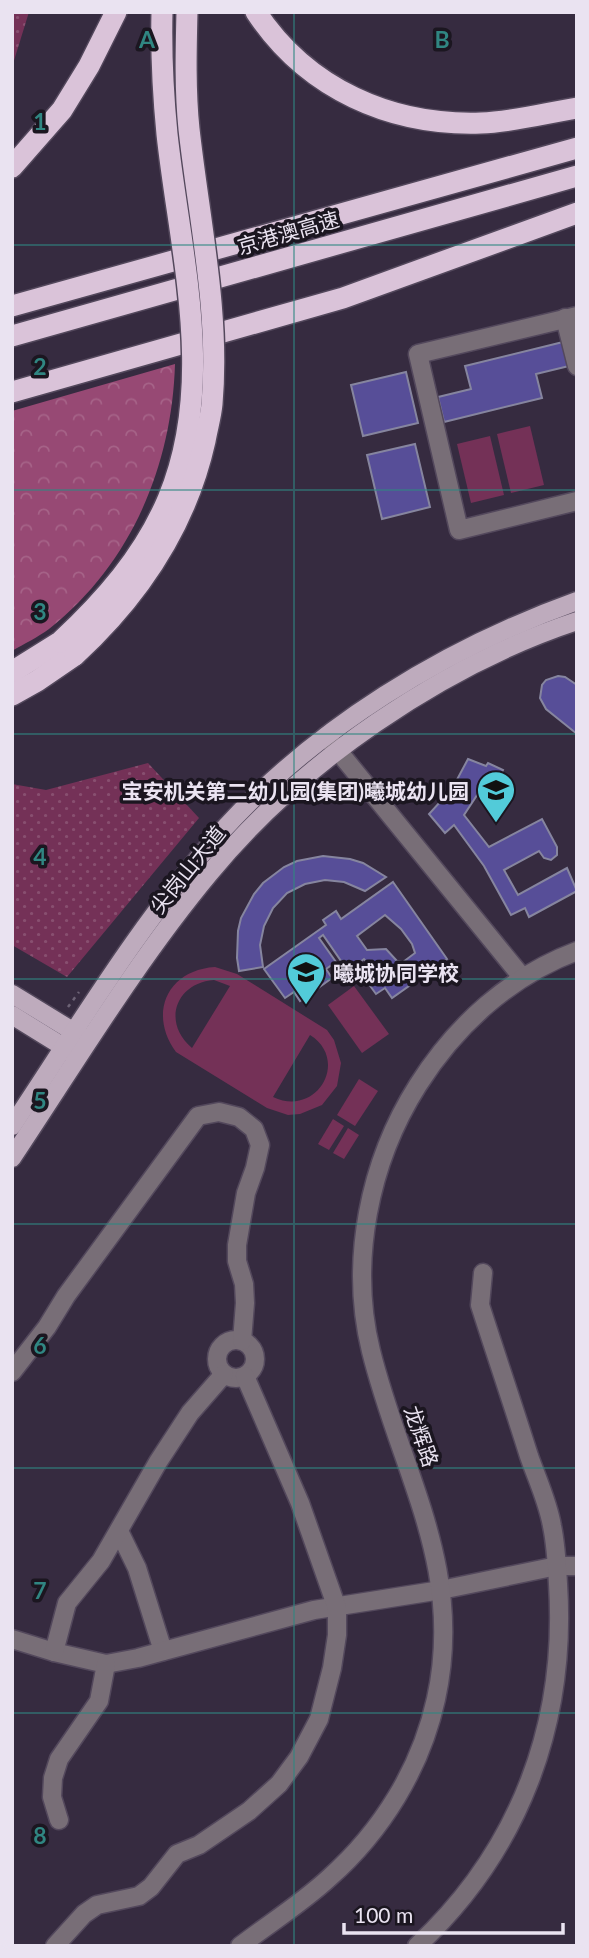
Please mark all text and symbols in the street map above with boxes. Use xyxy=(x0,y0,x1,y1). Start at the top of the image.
text: A xyxy=(138,25,156,53)
text: B xyxy=(434,25,450,53)
text: 1 xyxy=(33,107,47,135)
street label: 京港澳高速 xyxy=(234,206,342,258)
text: 2 xyxy=(33,352,47,380)
text: 3 xyxy=(33,597,47,625)
school or university icon: 宝安机关第二幼儿园(集团)曦城幼儿园 xyxy=(475,769,517,824)
place label: 宝安机关第二幼儿园(集团)曦城幼儿园 xyxy=(121,778,469,803)
street label: 尖岗山大道 xyxy=(144,820,230,918)
text: 4 xyxy=(33,842,47,870)
school or university icon: 曦城协同学校 xyxy=(285,951,327,1006)
place label: 曦城协同学校 xyxy=(333,960,459,985)
text: 5 xyxy=(33,1086,47,1114)
text: 6 xyxy=(33,1331,47,1359)
street label: 龙辉路 xyxy=(400,1402,444,1470)
text: 7 xyxy=(33,1576,47,1604)
text: 8 xyxy=(33,1821,47,1849)
scale bar xyxy=(344,1892,563,1936)
text: 100 m xyxy=(354,1902,413,1927)

